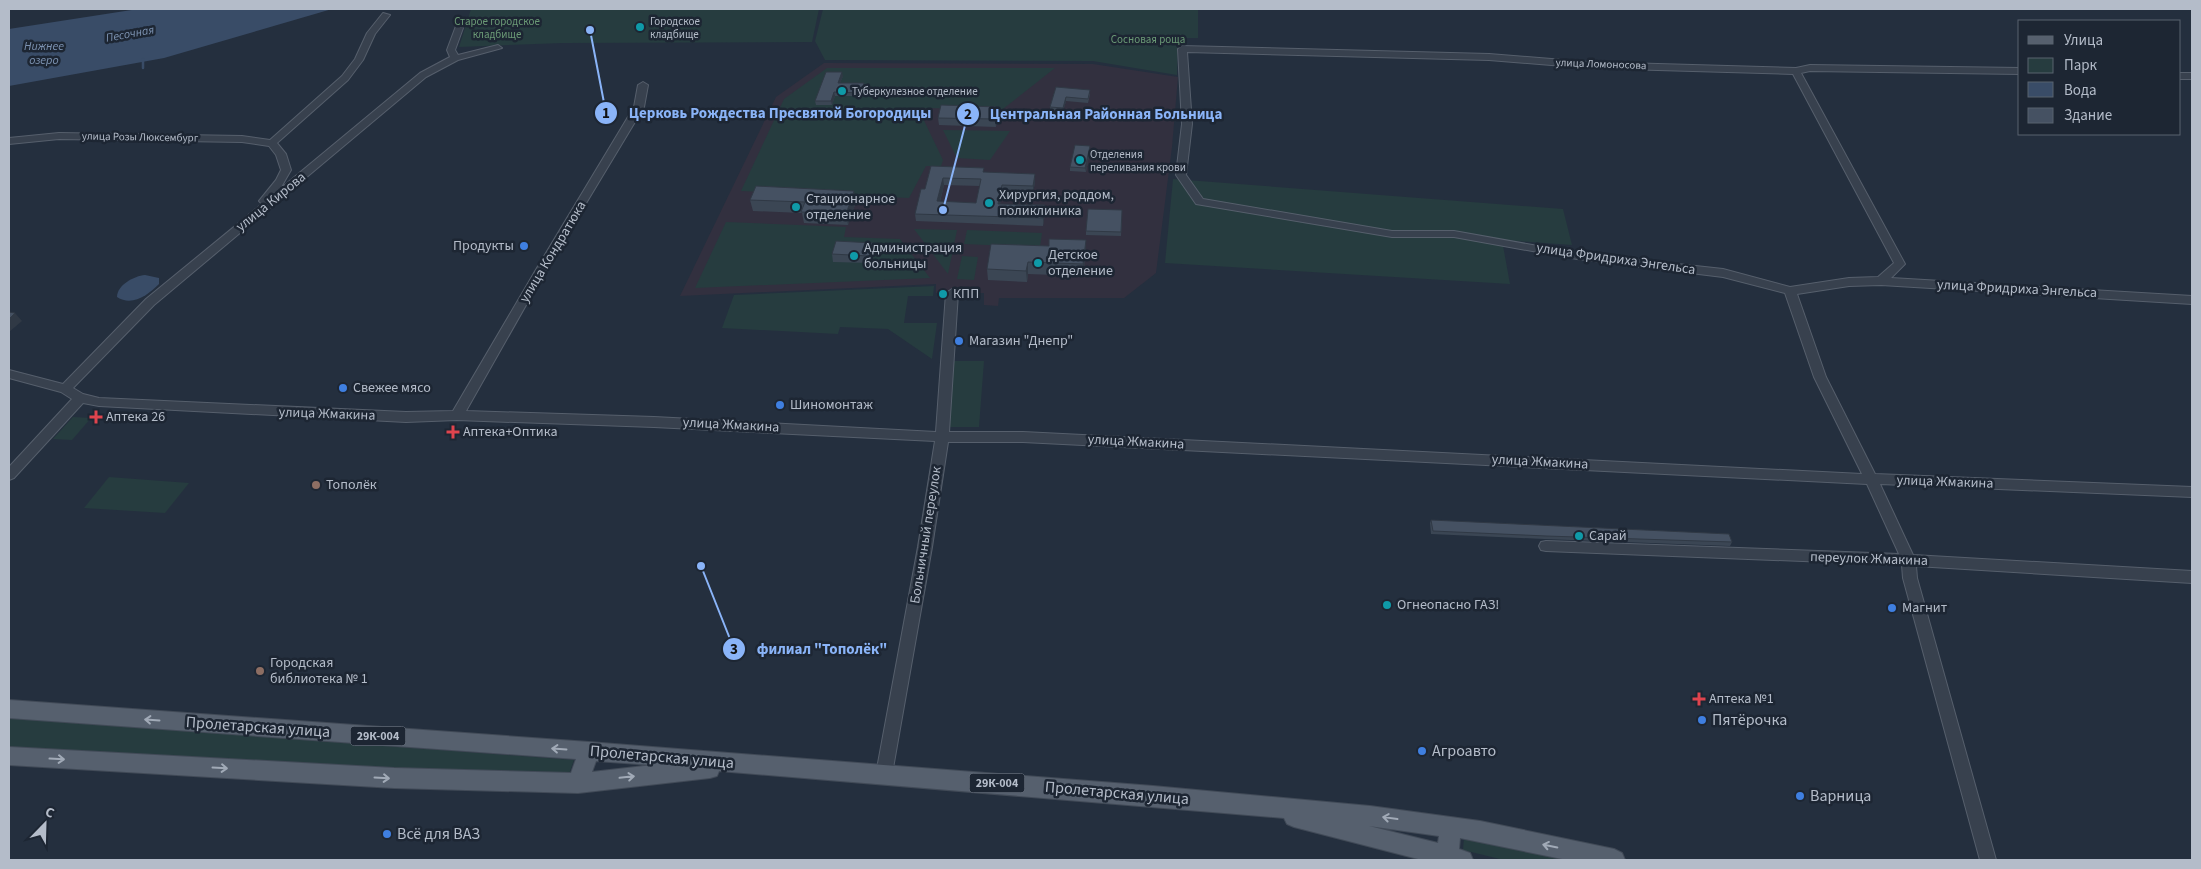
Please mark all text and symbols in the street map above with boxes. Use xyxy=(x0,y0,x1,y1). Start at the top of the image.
park label: Старое городское кладбище xyxy=(454,14,540,42)
place label: Городское кладбище xyxy=(650,14,700,42)
legend xyxy=(2018,20,2181,135)
water label: Песочная xyxy=(105,21,156,47)
marker: Городское кладбище xyxy=(634,21,646,33)
text: Улица xyxy=(2064,30,2103,51)
park label: Сосновая роща xyxy=(1111,32,1185,47)
water label: Нижнее озеро xyxy=(24,38,64,69)
street label: улица Ломоносова xyxy=(1555,55,1647,73)
text: Парк xyxy=(2064,55,2098,76)
text: Вода xyxy=(2064,80,2097,101)
place label: Туберкулезное отделение xyxy=(852,84,978,99)
marker: Туберкулезное отделение xyxy=(836,85,848,97)
callout: Церковь Рождества Пресвятой Богородицы xyxy=(594,98,941,128)
callout: Центральная Районная Больница xyxy=(955,99,1233,129)
text: 1 xyxy=(602,103,610,124)
text: Церковь Рождества Пресвятой Богородицы xyxy=(629,103,931,124)
text: 2 xyxy=(964,104,972,125)
text: Центральная Районная Больница xyxy=(990,104,1222,125)
text: Здание xyxy=(2064,105,2112,126)
street label: улица Розы Люксембург xyxy=(82,128,199,146)
place label: Отделения переливания крови xyxy=(1090,147,1186,175)
marker: Отделения переливания крови xyxy=(1074,154,1086,166)
street label: улица Кирова xyxy=(232,167,310,237)
place label: Хирургия, роддом, поликлиника xyxy=(999,185,1114,221)
place label: Стационарное отделение xyxy=(806,189,895,225)
street label: улица Кондратюка xyxy=(515,197,591,307)
marker: Хирургия, роддом, поликлиника xyxy=(983,197,995,209)
marker: Стационарное отделение xyxy=(790,201,802,213)
place label: Продукты xyxy=(453,236,514,256)
place label: Администрация больницы xyxy=(864,238,962,274)
street label: улица Фридриха Энгельса xyxy=(1535,238,1697,280)
marker: Продукты xyxy=(518,240,530,252)
place label: Детское отделение xyxy=(1048,245,1113,281)
marker: Администрация больницы xyxy=(848,250,860,262)
marker: Детское отделение xyxy=(1032,257,1044,269)
street label: улица Фридриха Энгельса xyxy=(1936,275,2098,303)
place label: КПП xyxy=(953,284,979,304)
marker: КПП xyxy=(937,288,949,300)
place label: Магазин "Днепр" xyxy=(969,331,1073,351)
marker: Магазин "Днепр" xyxy=(953,335,965,347)
place label: Свежее мясо xyxy=(353,378,431,398)
marker: Свежее мясо xyxy=(337,382,349,394)
place label: Шиномонтаж xyxy=(790,395,873,415)
marker: Шиномонтаж xyxy=(774,399,786,411)
street label: улица Жмакина xyxy=(278,402,376,426)
place label: Аптека 26 xyxy=(106,407,165,427)
marker: Аптека 26 xyxy=(90,411,102,423)
street label: улица Жмакина xyxy=(682,412,780,438)
place label: Аптека+Оптика xyxy=(463,422,558,442)
marker: Аптека+Оптика xyxy=(447,426,459,438)
street label: улица Жмакина xyxy=(1087,429,1185,455)
street label: улица Жмакина xyxy=(1491,449,1589,475)
street label: Больничный переулок xyxy=(905,465,947,605)
street label: улица Жмакина xyxy=(1896,470,1994,494)
place label: Тополёк xyxy=(326,475,377,495)
marker: Тополёк xyxy=(310,479,322,491)
place label: Сарай xyxy=(1589,526,1627,546)
marker: Сарай xyxy=(1573,530,1585,542)
street label: переулок Жмакина xyxy=(1810,547,1928,571)
place label: Огнеопасно ГАЗ! xyxy=(1397,595,1499,615)
place label: Магнит xyxy=(1902,598,1948,618)
marker: Огнеопасно ГАЗ! xyxy=(1381,599,1393,611)
marker: Магнит xyxy=(1886,602,1898,614)
callout: филиал "Тополёк" xyxy=(722,634,897,664)
text: 3 xyxy=(730,639,738,660)
text: филиал "Тополёк" xyxy=(757,639,887,660)
place label: Городская библиотека № 1 xyxy=(270,653,368,689)
marker: Городская библиотека № 1 xyxy=(254,665,266,677)
place label: Аптека №1 xyxy=(1709,689,1774,709)
marker: Аптека №1 xyxy=(1693,693,1705,705)
place label: Пятёрочка xyxy=(1712,709,1787,731)
street label: Пролетарская улица xyxy=(185,711,331,743)
marker: Пятёрочка xyxy=(1696,714,1708,726)
one-way arrow xyxy=(144,715,160,724)
road number: 29К-004 xyxy=(350,726,406,746)
street label: Пролетарская улица xyxy=(589,740,735,774)
place label: Агроавто xyxy=(1432,740,1496,762)
one-way arrow xyxy=(551,744,567,753)
marker: Агроавто xyxy=(1416,745,1428,757)
one-way arrow xyxy=(49,754,65,763)
one-way arrow xyxy=(211,764,227,773)
one-way arrow xyxy=(374,773,390,782)
one-way arrow xyxy=(618,773,634,782)
road number: 29К-004 xyxy=(970,774,1024,792)
street label: Пролетарская улица xyxy=(1044,776,1190,810)
place label: Варница xyxy=(1810,785,1871,807)
marker: Варница xyxy=(1794,790,1806,802)
north arrow xyxy=(20,799,70,849)
text: С xyxy=(42,802,57,824)
one-way arrow xyxy=(1382,813,1398,823)
place label: Всё для ВАЗ xyxy=(397,823,480,845)
marker: Всё для ВАЗ xyxy=(381,828,393,840)
one-way arrow xyxy=(1542,841,1558,850)

